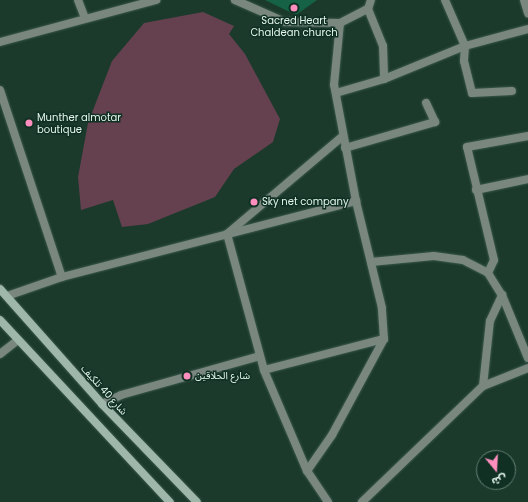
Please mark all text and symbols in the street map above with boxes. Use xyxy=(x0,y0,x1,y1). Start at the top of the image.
marker: Sacred Heart Chaldean church xyxy=(289,3,299,13)
place label: Sacred Heart Chaldean church xyxy=(250,14,338,38)
place label: Munther almotar boutique xyxy=(37,111,121,134)
marker: Munther almotar boutique xyxy=(24,118,34,128)
place label: Sky net company xyxy=(262,196,349,208)
marker: Sky net company xyxy=(249,197,259,207)
street label: شارع 40 تلكيف xyxy=(78,363,130,417)
place label: شارع الحلاقين xyxy=(195,370,250,382)
marker: شارع الحلاقين xyxy=(182,371,192,381)
north arrow xyxy=(476,450,516,490)
text: ش xyxy=(490,471,509,490)

